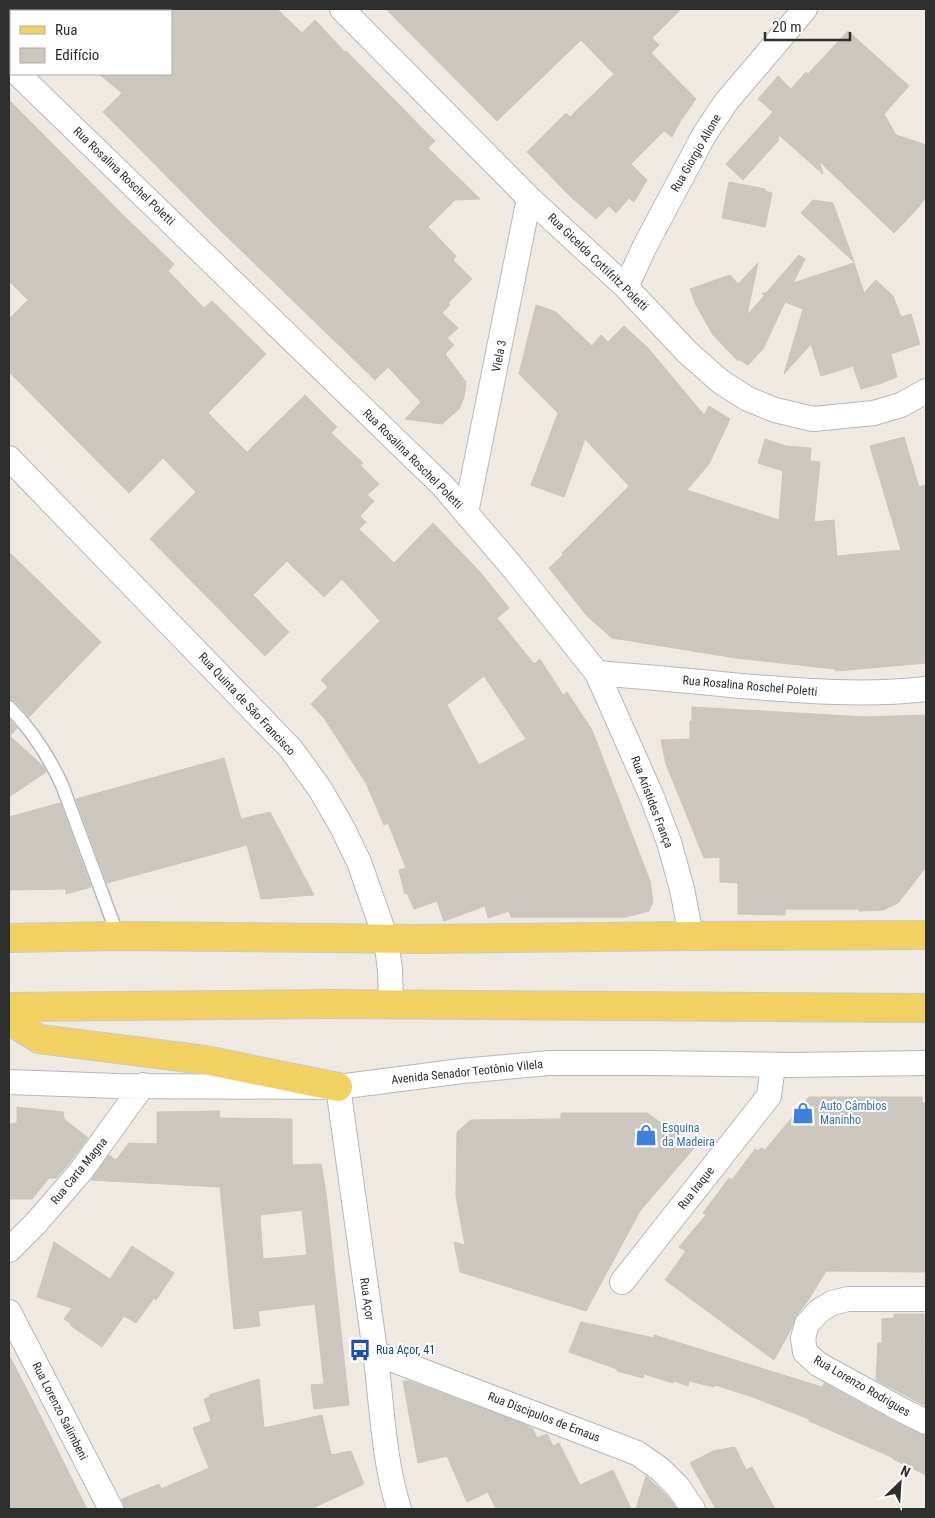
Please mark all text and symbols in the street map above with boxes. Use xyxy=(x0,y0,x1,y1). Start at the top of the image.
legend xyxy=(10,10,172,75)
scale bar xyxy=(765,10,850,42)
text: 20 m xyxy=(772,18,802,36)
text: Rua xyxy=(55,21,77,39)
text: Edifício xyxy=(55,46,99,64)
street label: Rua Giorgio Alione xyxy=(668,111,724,194)
street label: Rua Rosalina Roschel Poletti xyxy=(70,124,178,228)
street label: Rua Gicelda Cottifritz Poletti xyxy=(545,210,651,314)
street label: Viela 3 xyxy=(489,339,509,373)
street label: Rua Rosalina Roschel Poletti xyxy=(360,406,466,512)
street label: Rua Quinta de São Francisco xyxy=(196,650,298,758)
street label: Rua Rosalina Roschel Poletti xyxy=(682,673,818,699)
street label: Rua Aristides França xyxy=(628,754,676,850)
street label: Avenida Senador Teotônio Vilela xyxy=(390,1057,544,1087)
place label: Auto Câmbios Maninho xyxy=(820,1099,887,1127)
shop icon: Auto Câmbios Maninho xyxy=(790,1100,816,1126)
place label: Esquina da Madeira xyxy=(662,1121,715,1149)
shop icon: Esquina da Madeira xyxy=(633,1122,659,1148)
street label: Rua Carta Magna xyxy=(48,1135,110,1207)
street label: Rua Iraque xyxy=(675,1164,717,1212)
street label: Rua Açor xyxy=(357,1277,377,1322)
bus stop icon: Rua Açor, 41 xyxy=(347,1337,373,1363)
place label: Rua Açor, 41 xyxy=(376,1343,435,1357)
street label: Rua Lorenzo Rodrigues xyxy=(811,1353,913,1419)
street label: Rua Lorenzo Salimbeni xyxy=(29,1360,91,1462)
street label: Rua Discipulos de Emaus xyxy=(486,1389,602,1445)
north arrow xyxy=(875,1458,925,1508)
text: N xyxy=(898,1462,913,1480)

